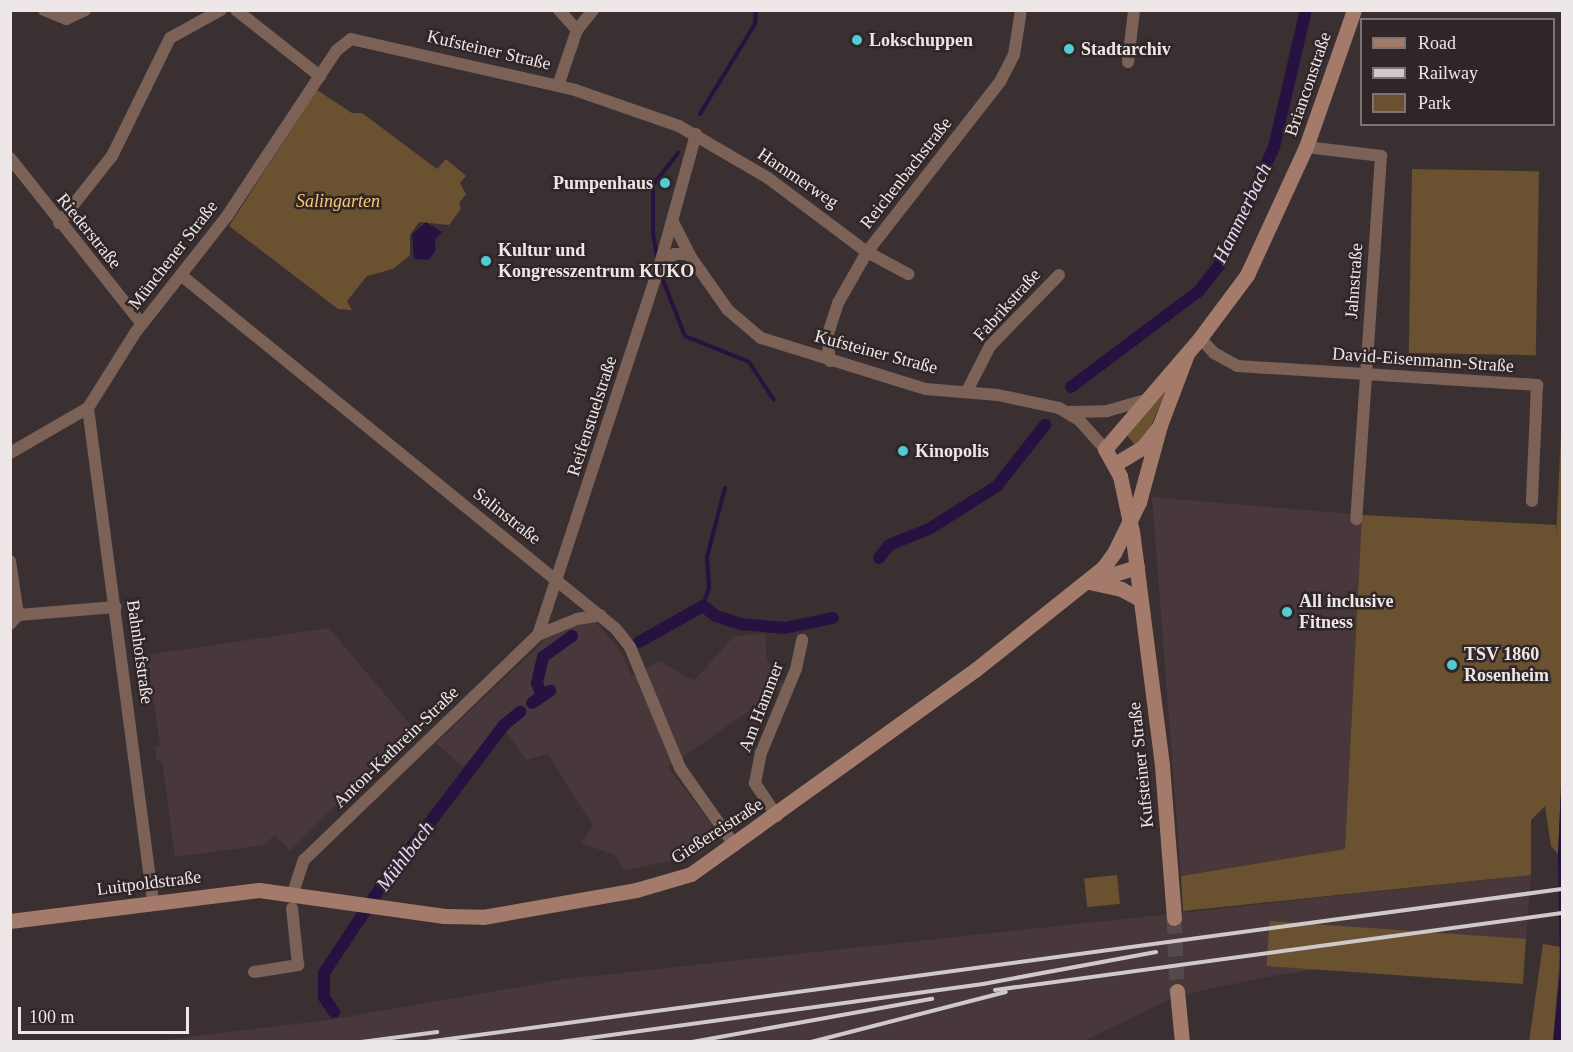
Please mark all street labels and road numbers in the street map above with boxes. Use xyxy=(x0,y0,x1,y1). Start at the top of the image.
street label: Kufsteiner Straße xyxy=(425,25,553,75)
street label: Brianconstraße xyxy=(1280,29,1336,139)
street label: Reichenbachstraße xyxy=(856,113,956,233)
street label: Hammerweg xyxy=(753,143,843,213)
street label: Riederstraße xyxy=(52,189,126,273)
street label: Münchener Straße xyxy=(124,196,222,314)
street label: Jahnstraße xyxy=(1341,242,1367,320)
street label: Fabrikstraße xyxy=(969,264,1045,346)
street label: Kufsteiner Straße xyxy=(812,325,940,379)
street label: David-Eisenmann-Straße xyxy=(1331,343,1515,377)
street label: Reifenstuelstraße xyxy=(562,353,622,479)
street label: Salinstraße xyxy=(469,483,545,549)
street label: Bahnhofstraße xyxy=(122,599,158,705)
street label: Am Hammer xyxy=(734,659,788,755)
street label: Anton-Kathrein-Straße xyxy=(329,682,463,812)
street label: Kufsteiner Straße xyxy=(1124,701,1158,829)
street label: Gießereistraße xyxy=(667,793,767,869)
street label: Luitpoldstraße xyxy=(96,866,202,900)

